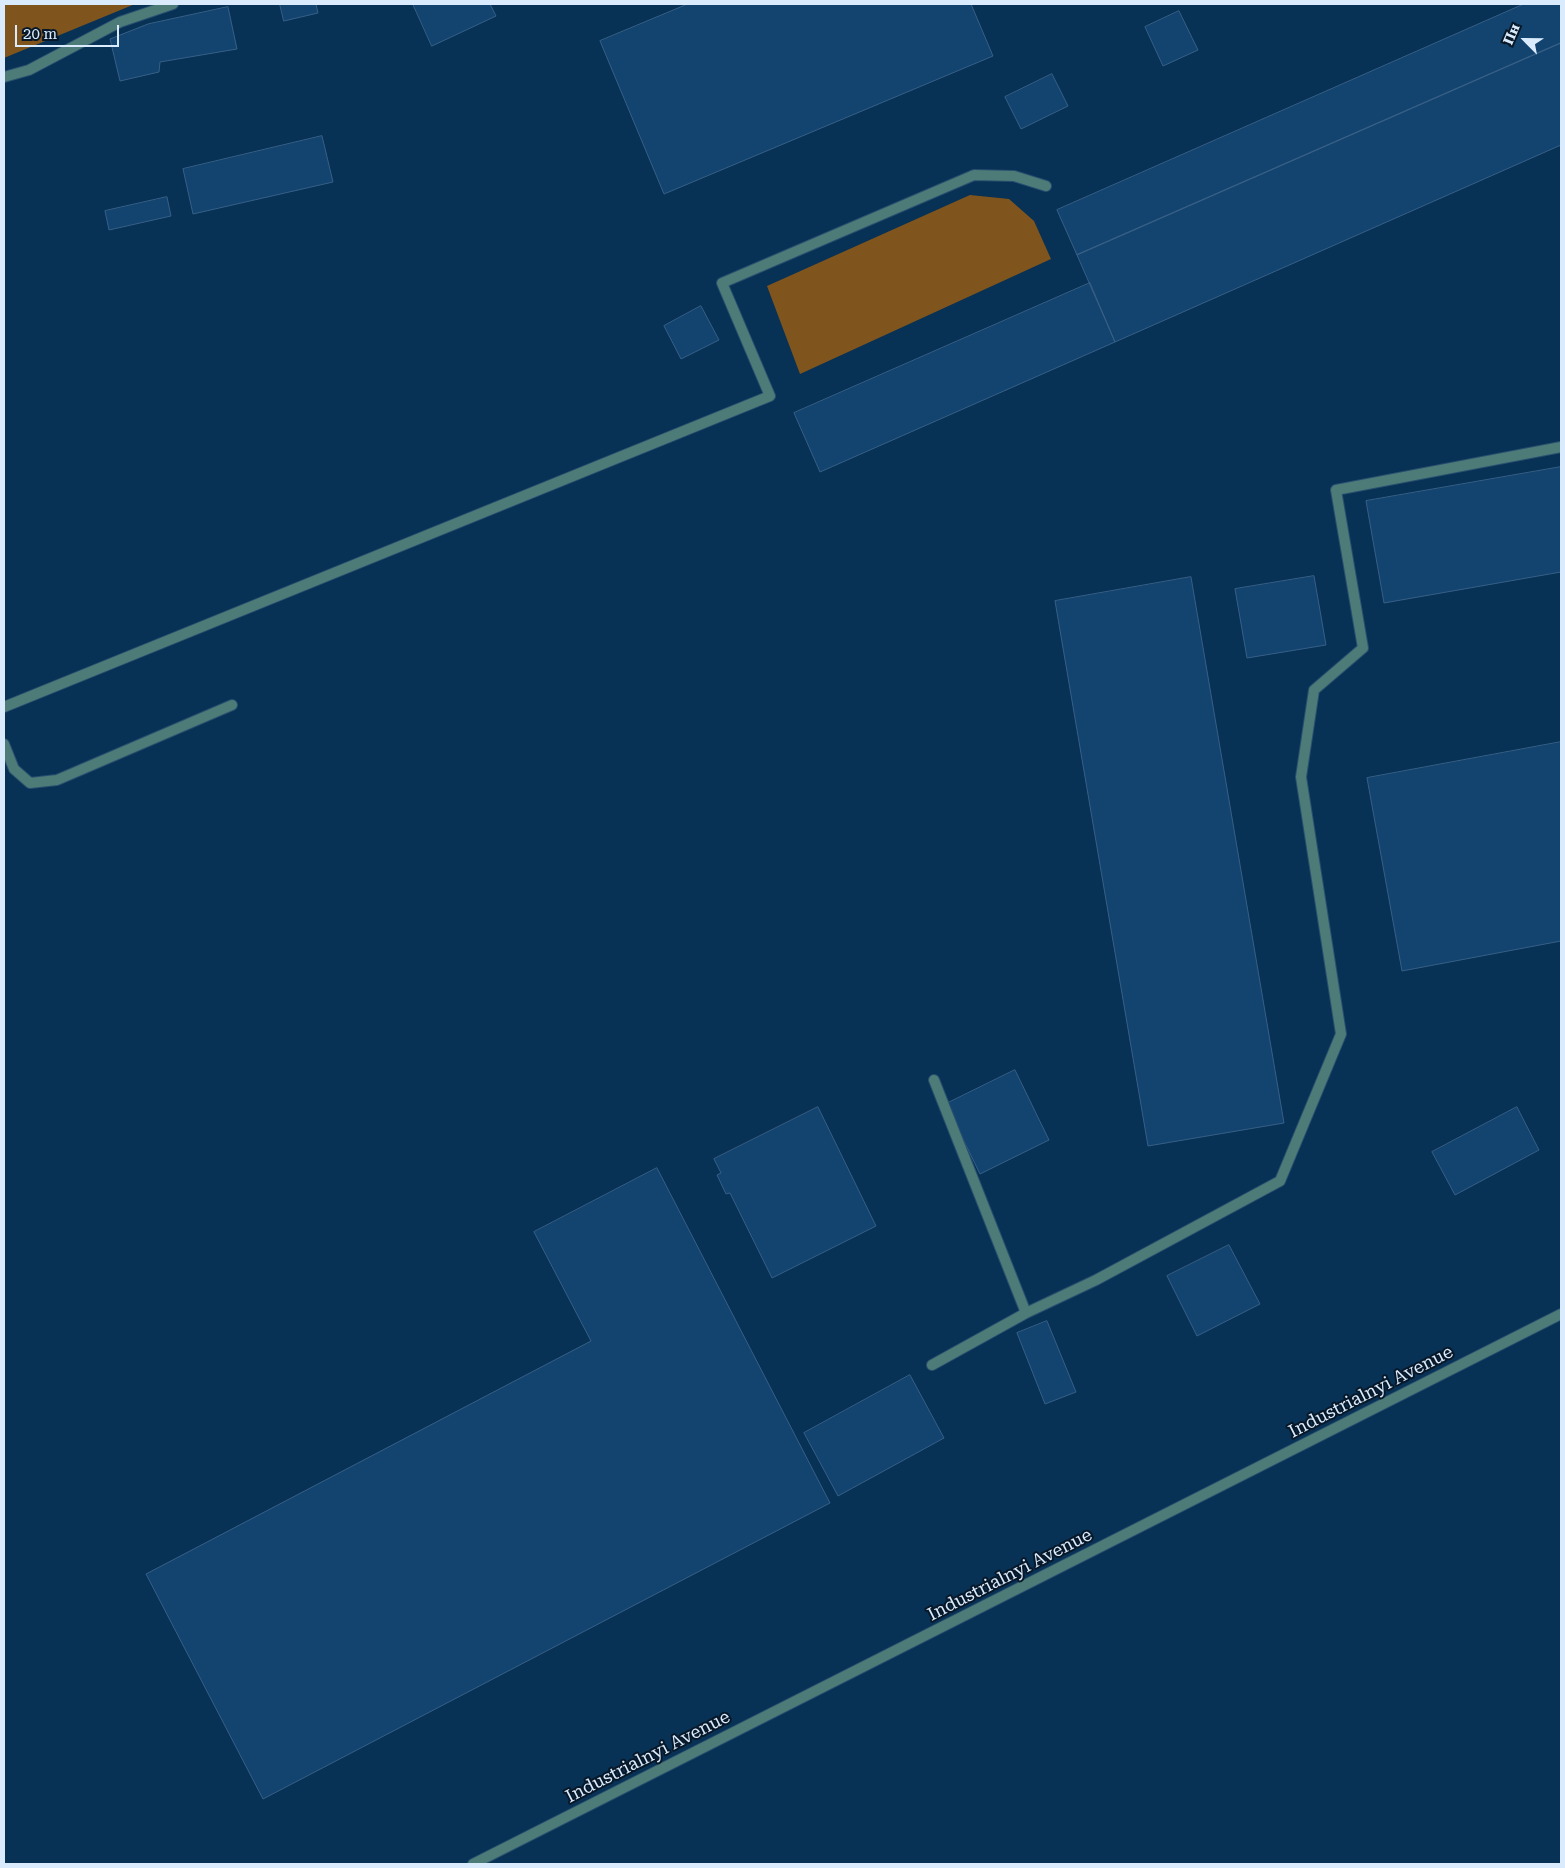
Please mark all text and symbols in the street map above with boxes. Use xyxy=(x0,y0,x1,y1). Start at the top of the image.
scale bar xyxy=(18,15,121,47)
north arrow xyxy=(1500,15,1550,65)
text: Пн xyxy=(1500,21,1523,47)
text: 20 m xyxy=(23,25,57,43)
street label: Industrialnyi Avenue xyxy=(1285,1341,1457,1443)
street label: Industrialnyi Avenue xyxy=(924,1524,1096,1626)
street label: Industrialnyi Avenue xyxy=(562,1706,734,1808)

